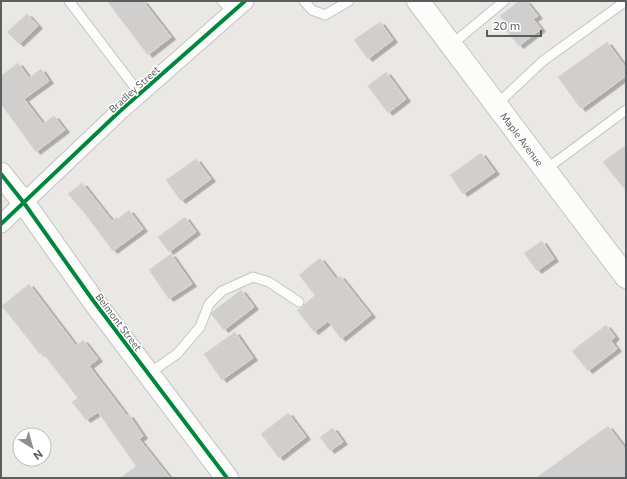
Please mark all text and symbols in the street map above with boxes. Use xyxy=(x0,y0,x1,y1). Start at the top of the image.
scale bar xyxy=(487,12,541,38)
text: 20 m xyxy=(493,18,520,32)
street label: Bradley Street xyxy=(106,63,162,115)
street label: Maple Avenue xyxy=(498,110,546,168)
street label: Belmont Street xyxy=(93,291,145,353)
north arrow xyxy=(12,427,52,467)
text: N xyxy=(31,448,46,463)

